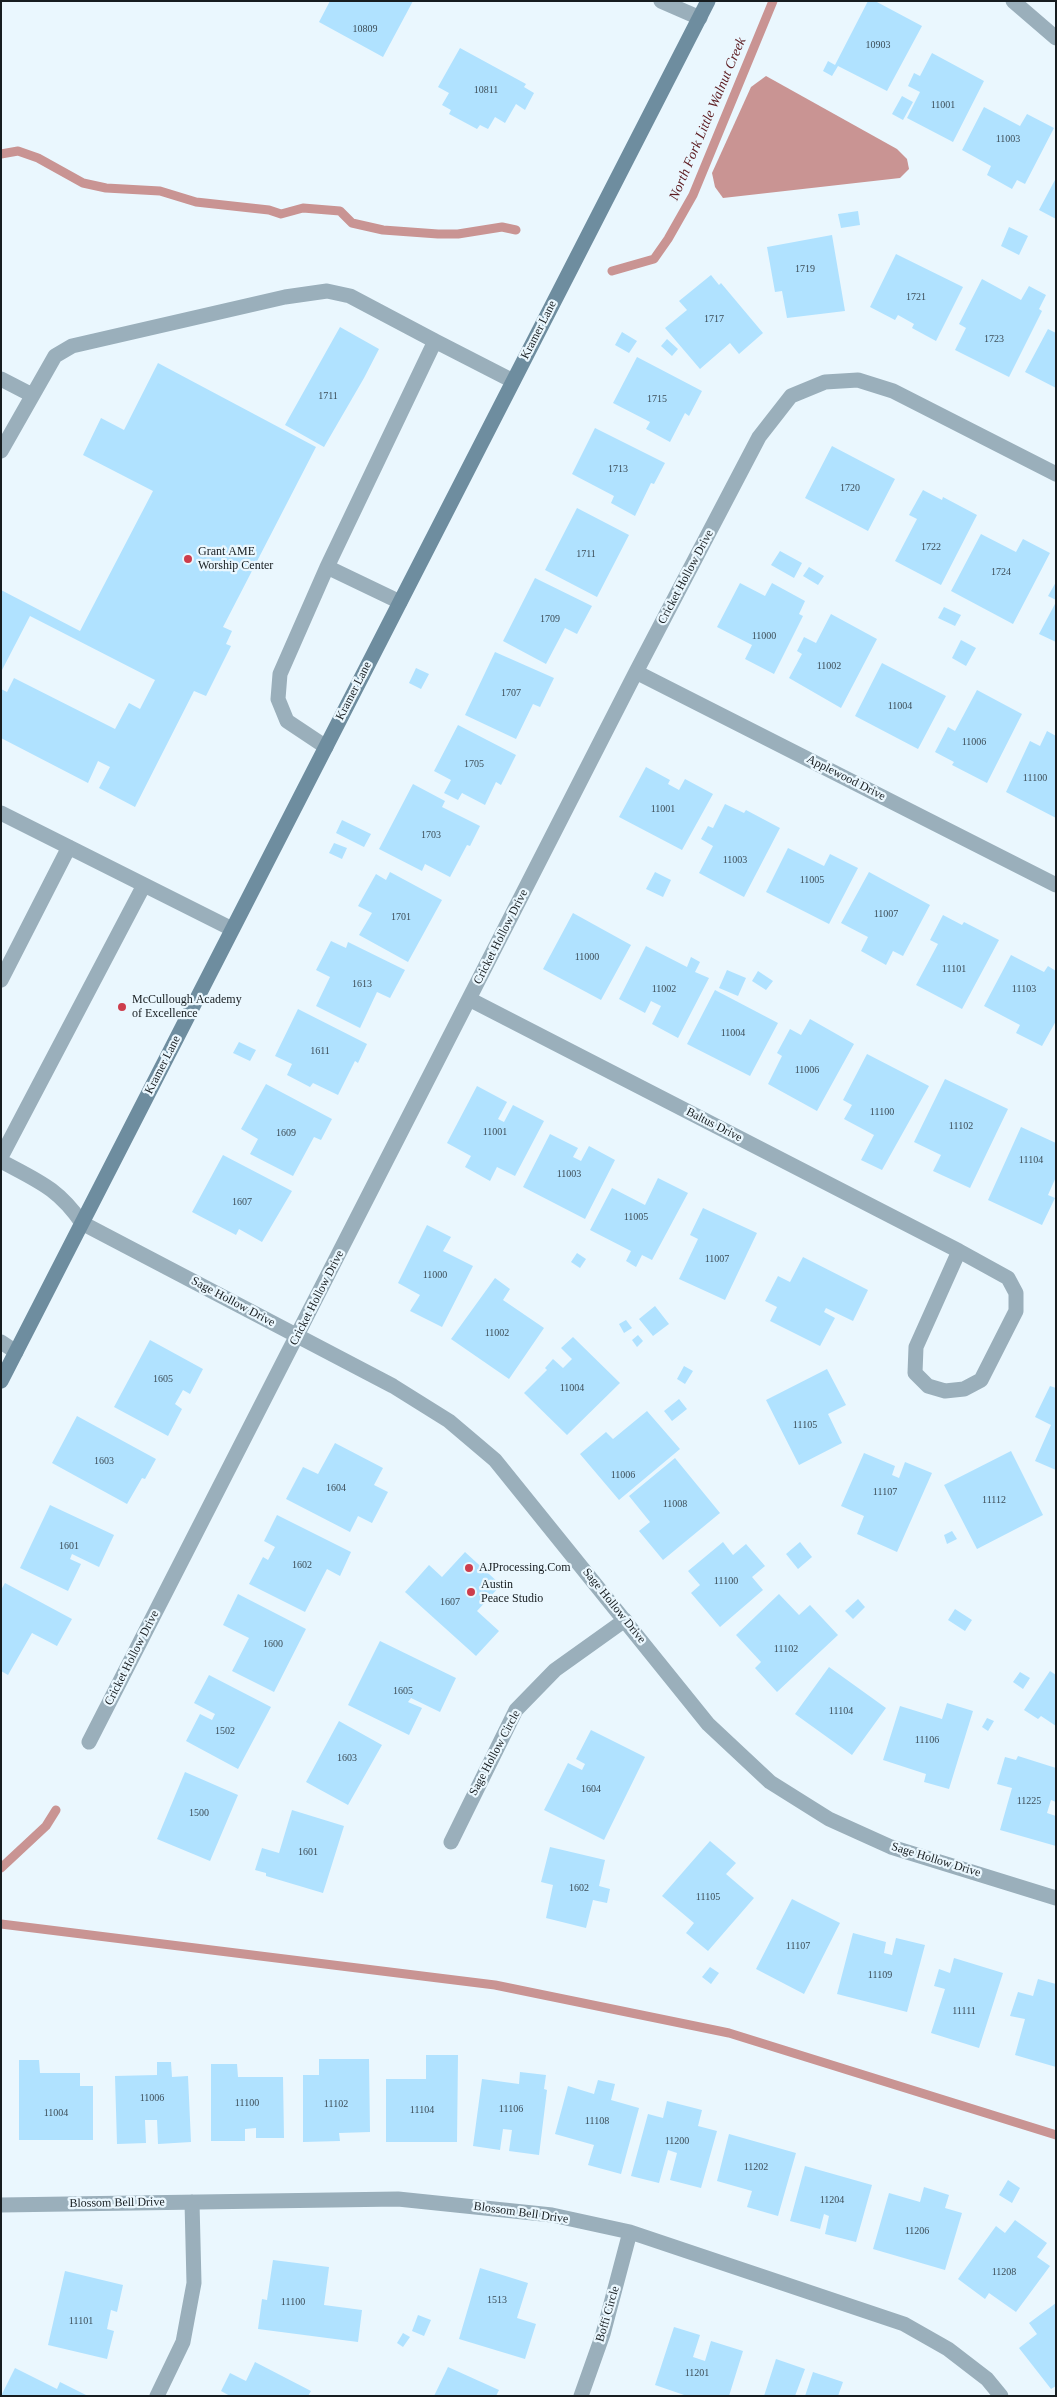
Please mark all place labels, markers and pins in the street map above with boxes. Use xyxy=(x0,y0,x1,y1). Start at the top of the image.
place label: Grant AME Worship Center xyxy=(198,545,273,573)
marker: Grant AME Worship Center xyxy=(182,553,194,565)
place label: McCullough Academy of Excellence xyxy=(132,993,242,1021)
marker: McCullough Academy of Excellence xyxy=(116,1001,128,1013)
place label: AJProcessing.Com xyxy=(479,1561,571,1575)
marker: AJProcessing.Com xyxy=(463,1562,475,1574)
place label: Austin Peace Studio xyxy=(481,1578,543,1606)
marker: Austin Peace Studio xyxy=(465,1586,477,1598)

